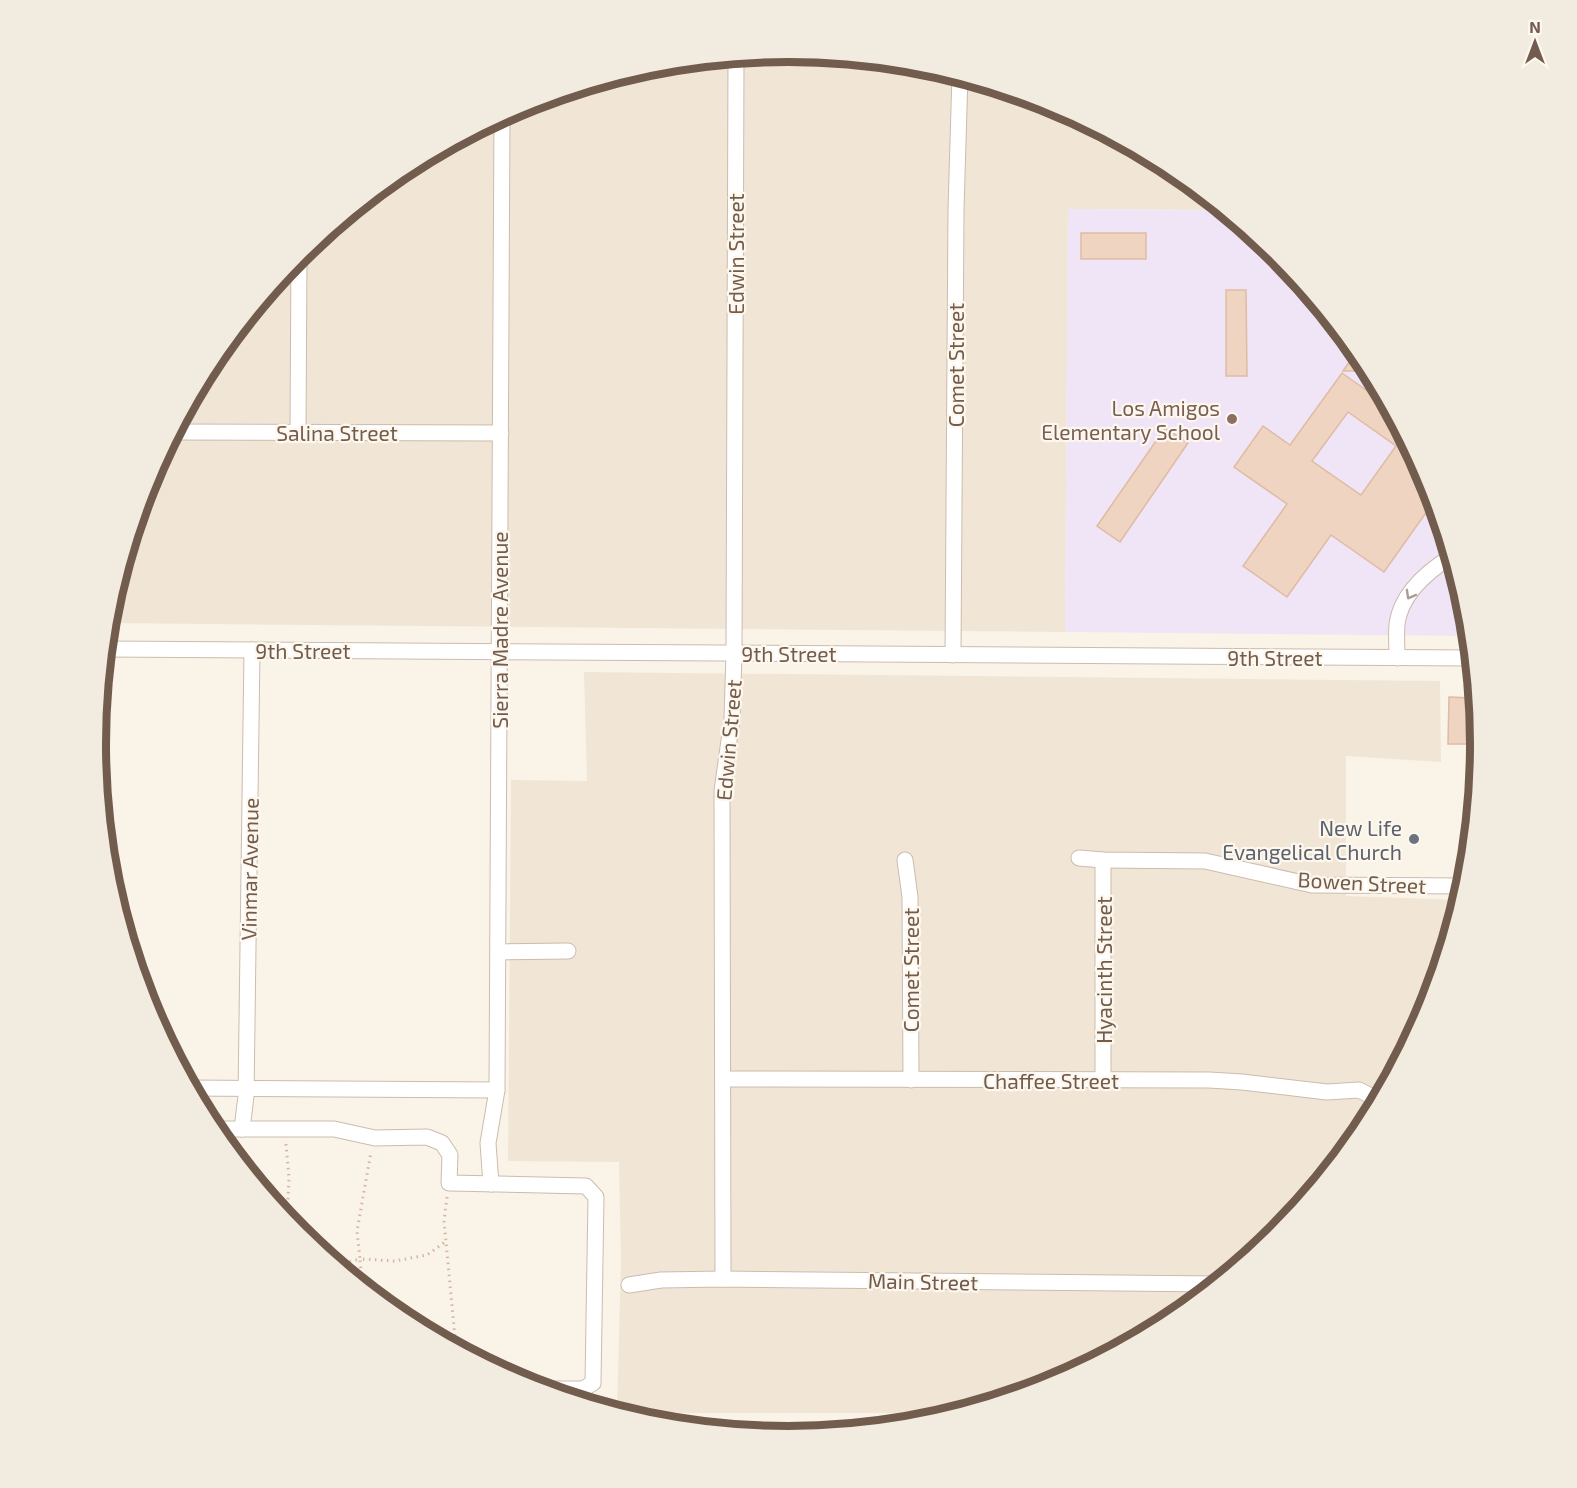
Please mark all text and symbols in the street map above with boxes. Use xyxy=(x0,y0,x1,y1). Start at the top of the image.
north arrow xyxy=(1505,12,1565,72)
text: N xyxy=(1529,17,1541,36)
street label: Edwin Street xyxy=(723,193,748,315)
street label: Comet Street xyxy=(943,303,968,427)
place label: Los Amigos Elementary School xyxy=(1041,395,1221,444)
marker: Los Amigos Elementary School xyxy=(1225,412,1239,426)
street label: Salina Street xyxy=(276,420,398,445)
street label: Sierra Madre Avenue xyxy=(487,531,512,729)
one-way arrow xyxy=(1406,588,1417,599)
street label: 9th Street xyxy=(255,638,351,663)
street label: 9th Street xyxy=(741,641,837,666)
street label: 9th Street xyxy=(1227,645,1323,670)
street label: Edwin Street xyxy=(710,678,746,802)
street label: Vinmar Avenue xyxy=(235,797,263,941)
place label: New Life Evangelical Church xyxy=(1222,815,1402,864)
marker: New Life Evangelical Church xyxy=(1407,832,1421,846)
street label: Bowen Street xyxy=(1297,866,1427,898)
street label: Hyacinth Street xyxy=(1091,896,1116,1044)
street label: Comet Street xyxy=(898,908,923,1032)
street label: Chaffee Street xyxy=(983,1068,1119,1093)
street label: Main Street xyxy=(868,1268,978,1294)

